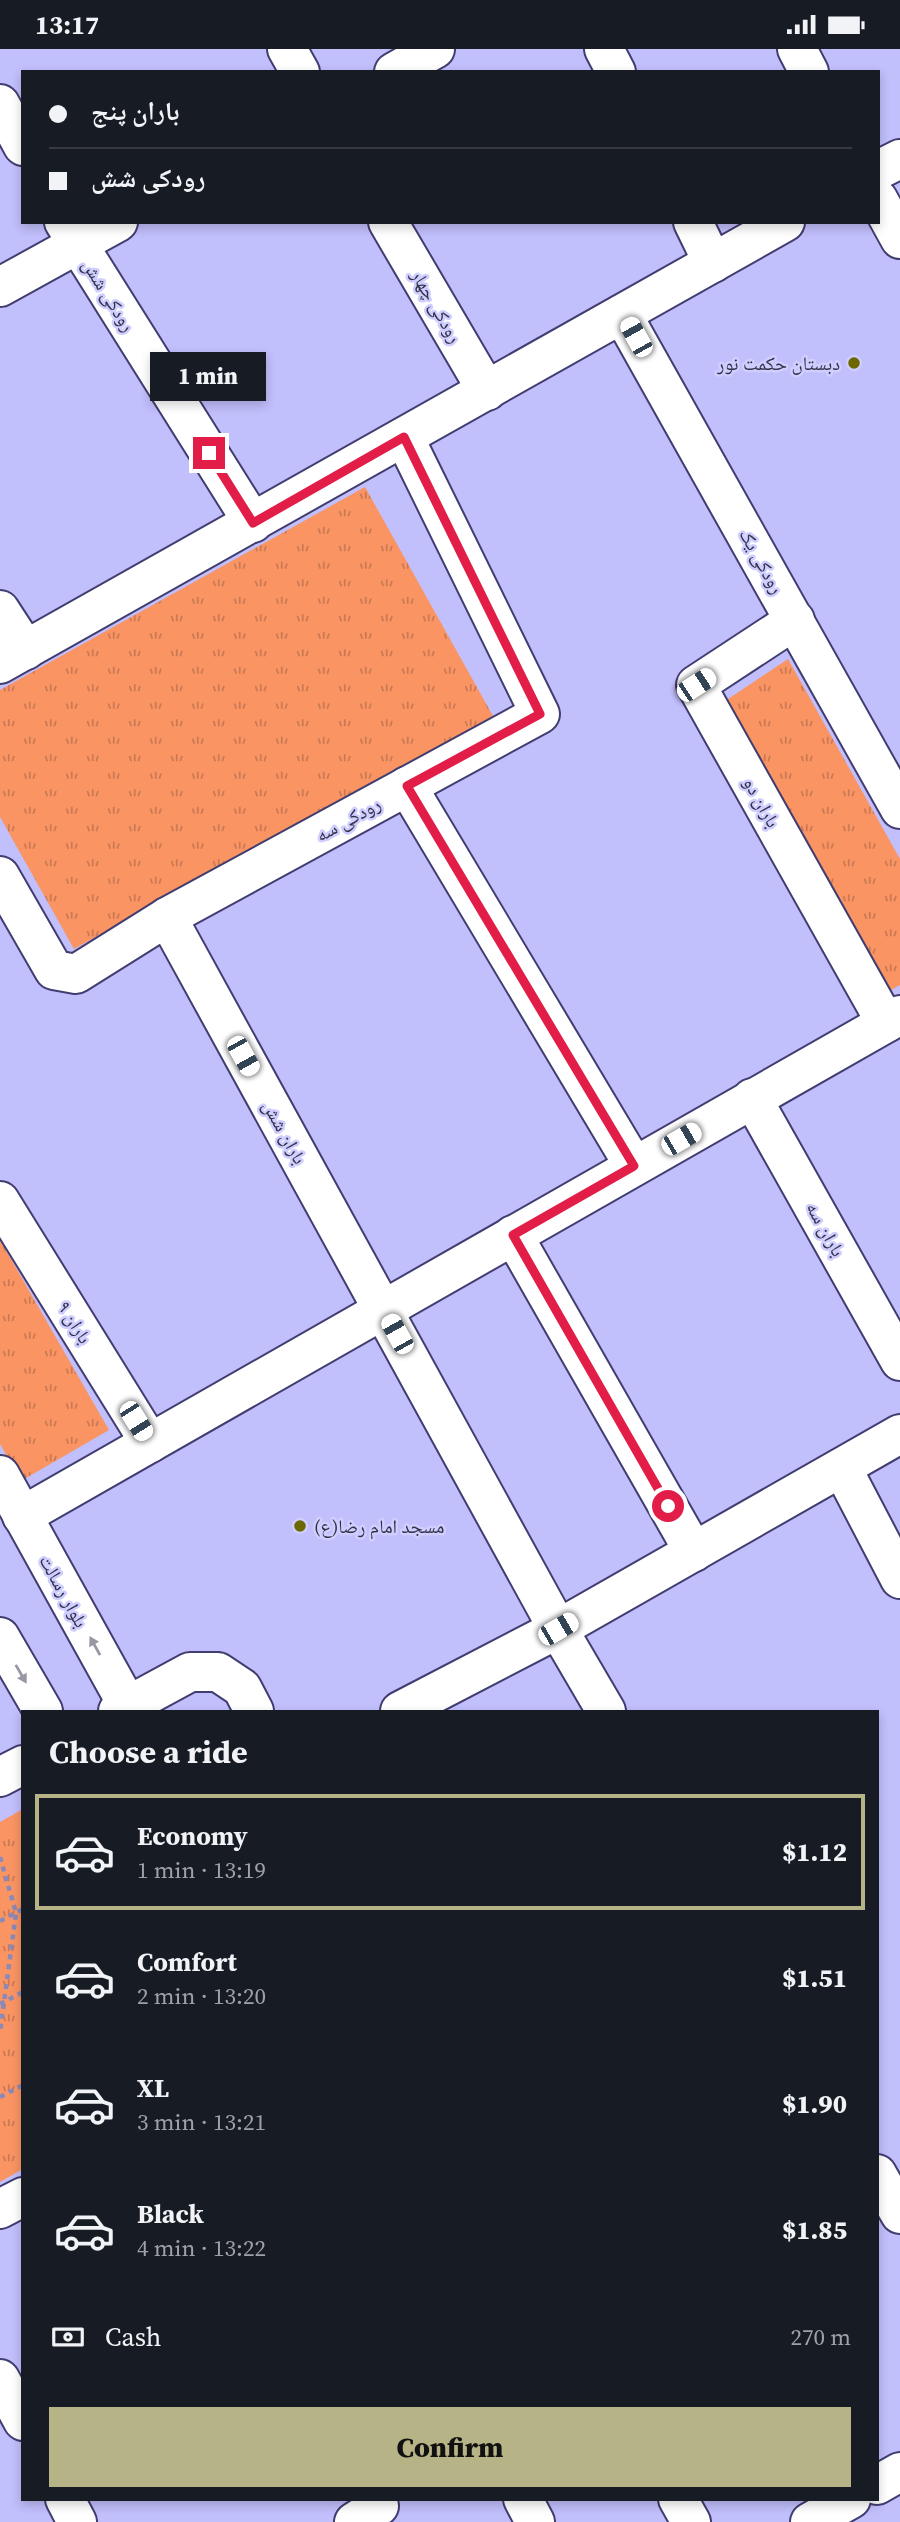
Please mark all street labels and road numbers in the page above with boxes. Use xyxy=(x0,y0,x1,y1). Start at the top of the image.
street label: رودکی شش xyxy=(76,254,142,336)
street label: رودکی چهار xyxy=(405,264,468,348)
street label: رودکی یک xyxy=(733,524,791,598)
street label: باران دو xyxy=(737,772,787,832)
street label: رودکی سه xyxy=(311,791,385,847)
street label: باران شش xyxy=(257,1095,313,1169)
street label: باران سه xyxy=(800,1197,852,1261)
street label: باران ۹ xyxy=(52,1296,98,1348)
street label: بلوار رسالت xyxy=(33,1550,95,1632)

